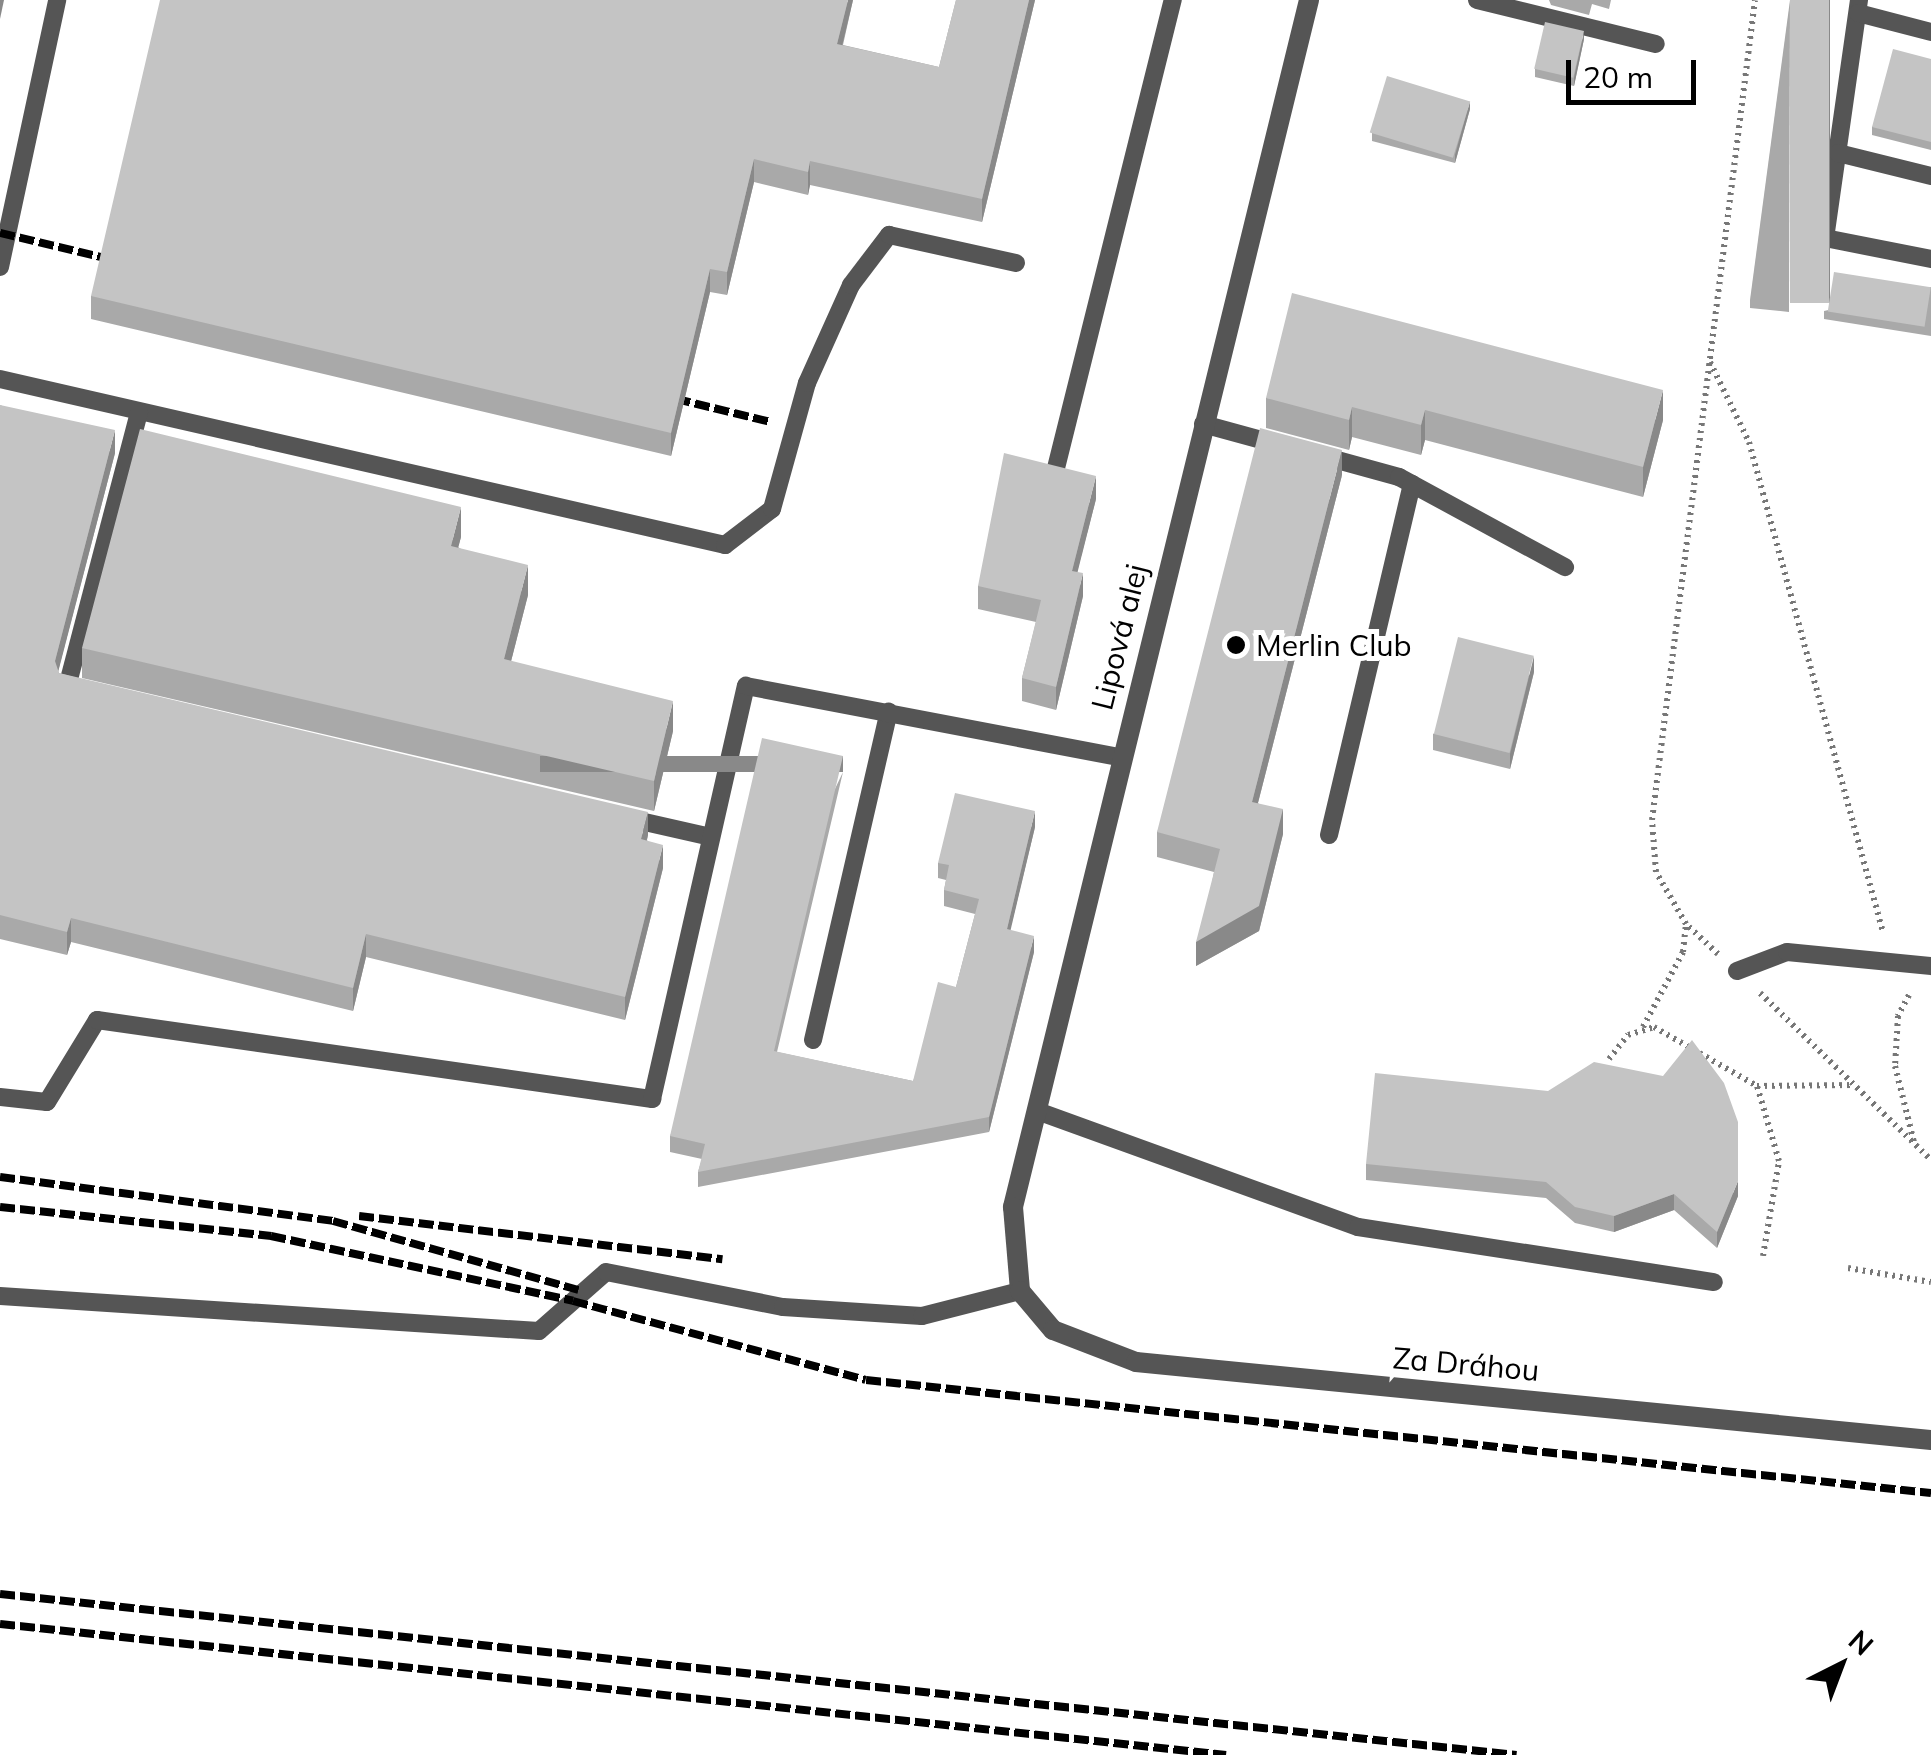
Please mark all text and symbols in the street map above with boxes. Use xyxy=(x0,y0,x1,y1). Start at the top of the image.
scale bar xyxy=(1571,40,1701,102)
text: 20 m xyxy=(1583,58,1653,96)
street label: Lipová alej xyxy=(1084,560,1154,714)
place label: Merlin Club xyxy=(1256,627,1412,663)
marker: Merlin Club xyxy=(1225,634,1247,656)
street label: Za Dráhou xyxy=(1391,1340,1541,1388)
north arrow xyxy=(1791,1615,1891,1715)
text: N xyxy=(1842,1622,1881,1662)

